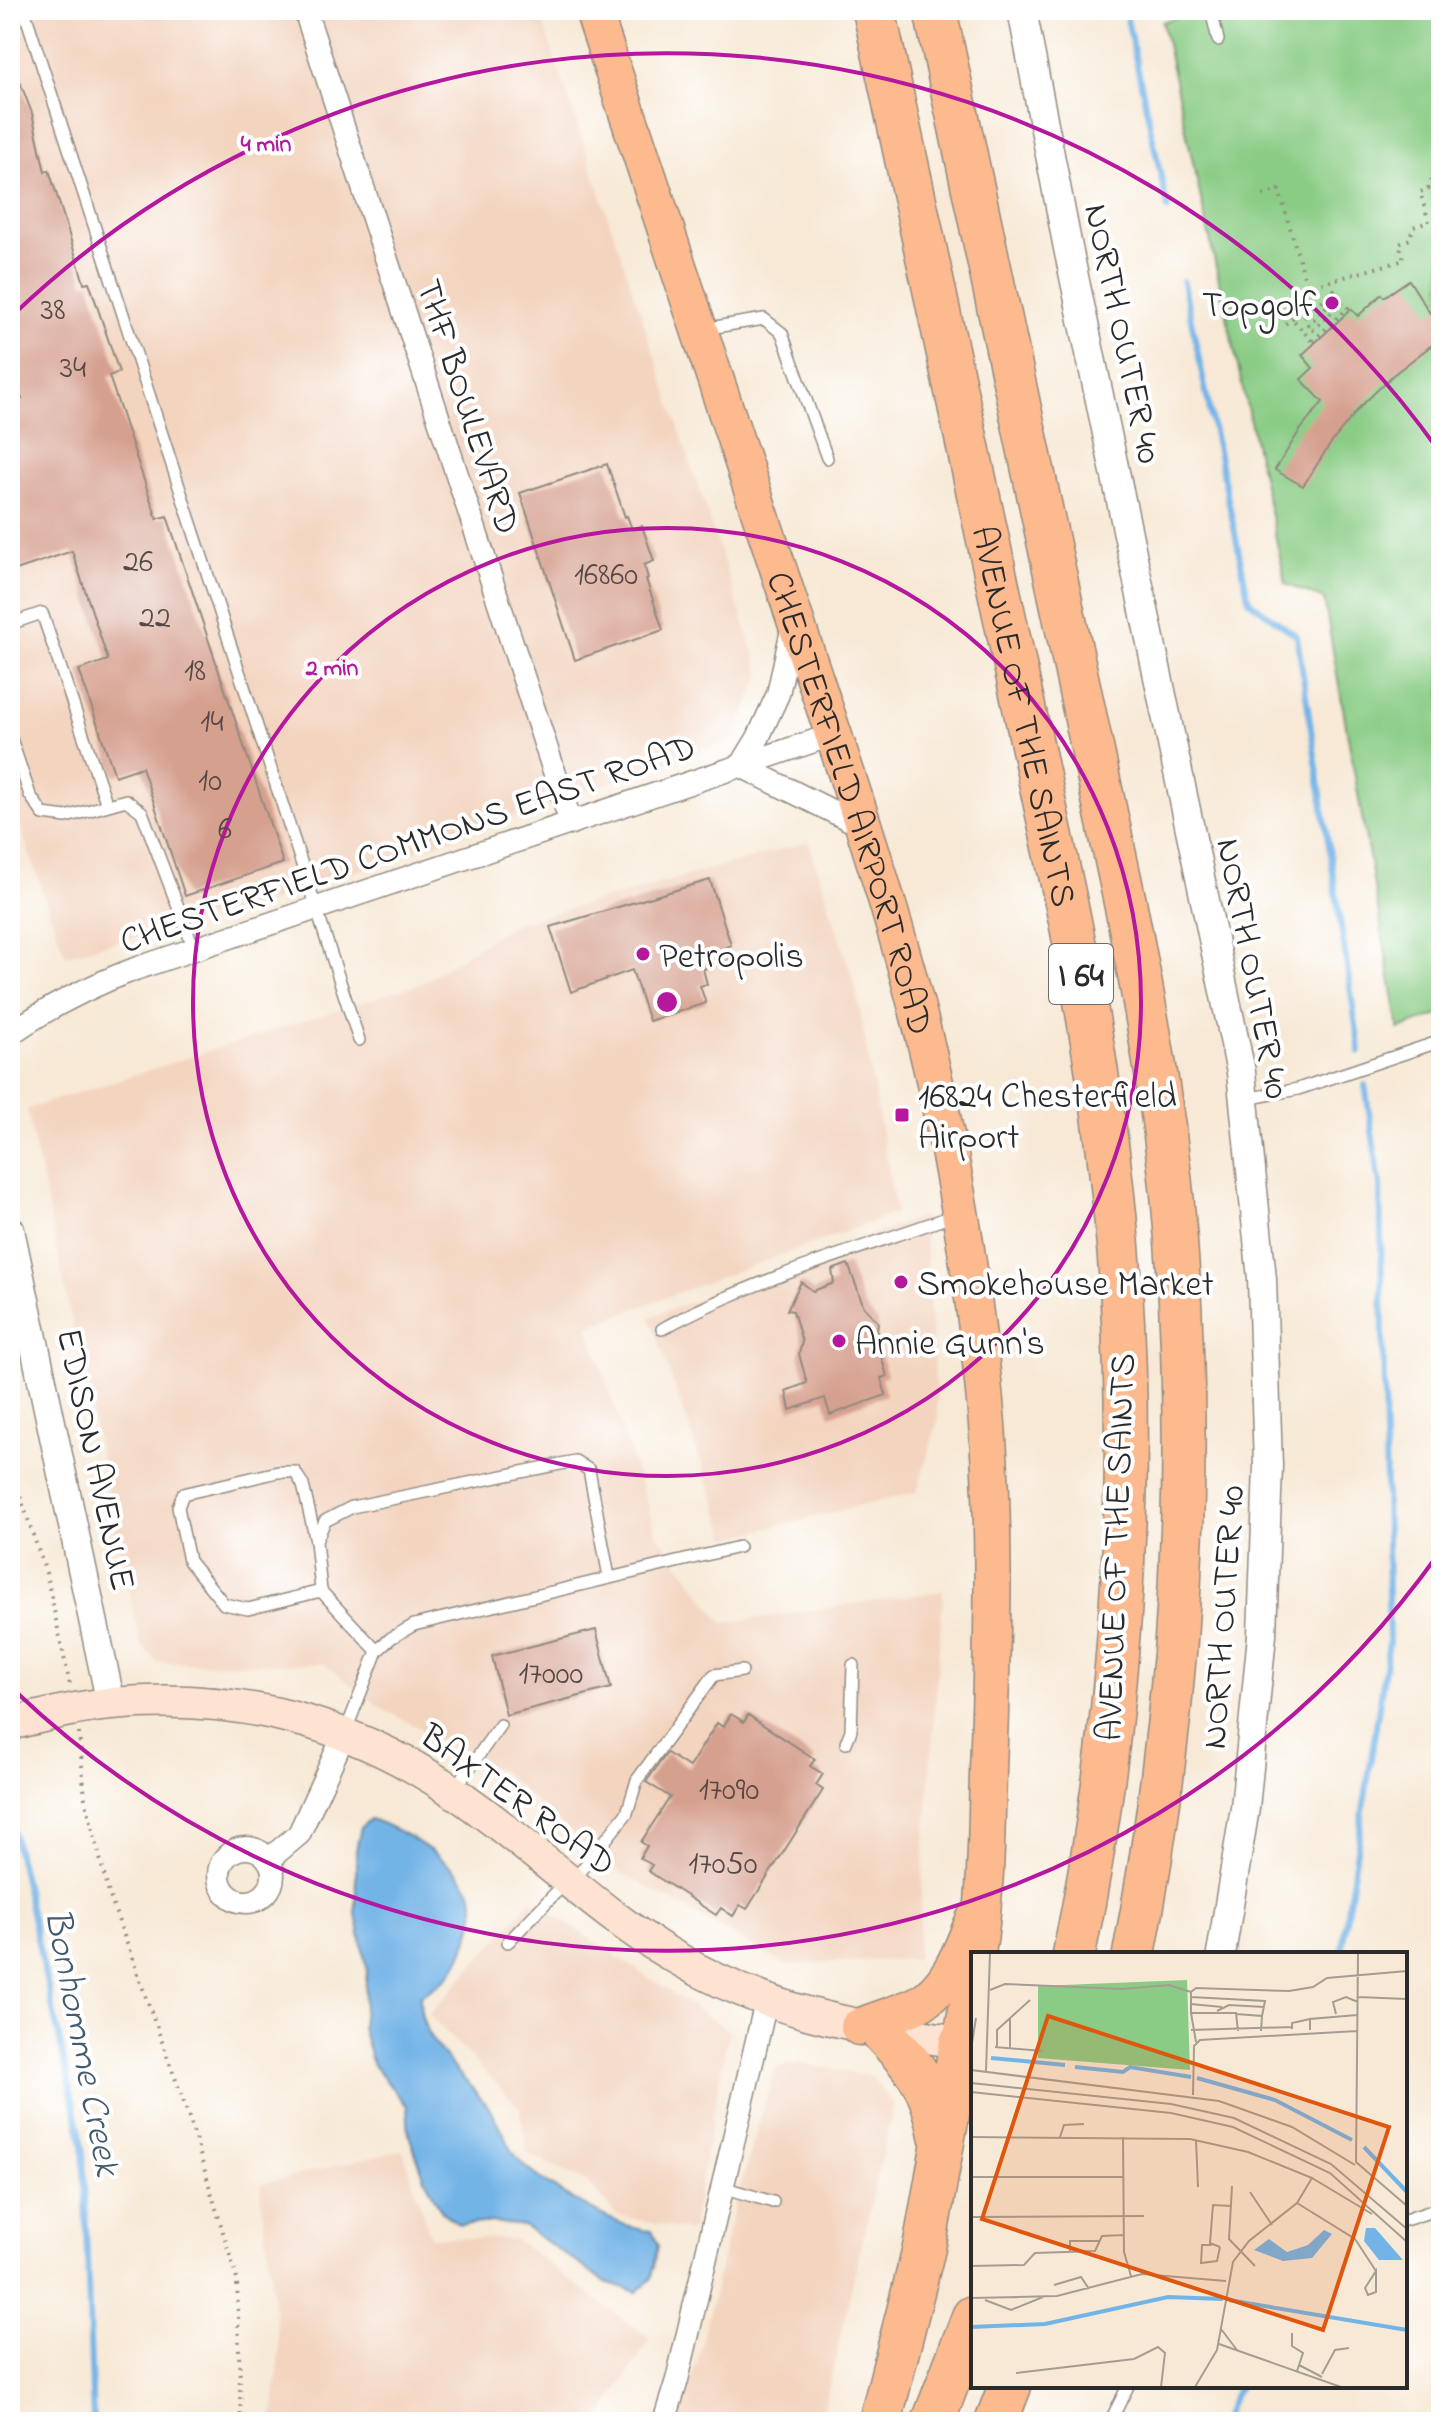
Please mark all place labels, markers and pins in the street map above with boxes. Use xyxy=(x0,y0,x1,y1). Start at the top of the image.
place label: Topgolf xyxy=(1202,281,1316,334)
marker: Topgolf xyxy=(1323,294,1341,312)
place label: Petropolis xyxy=(659,932,804,985)
marker: Petropolis xyxy=(634,945,652,963)
centre of rings xyxy=(653,988,681,1016)
place label: 16824 Chesterfield Airport xyxy=(918,1072,1177,1166)
marker: 16824 Chesterfield Airport xyxy=(893,1106,911,1124)
place label: Smokehouse Market xyxy=(917,1260,1214,1313)
marker: Smokehouse Market xyxy=(892,1273,910,1291)
place label: Annie Gunn's xyxy=(855,1319,1045,1372)
marker: Annie Gunn's xyxy=(830,1332,848,1350)

